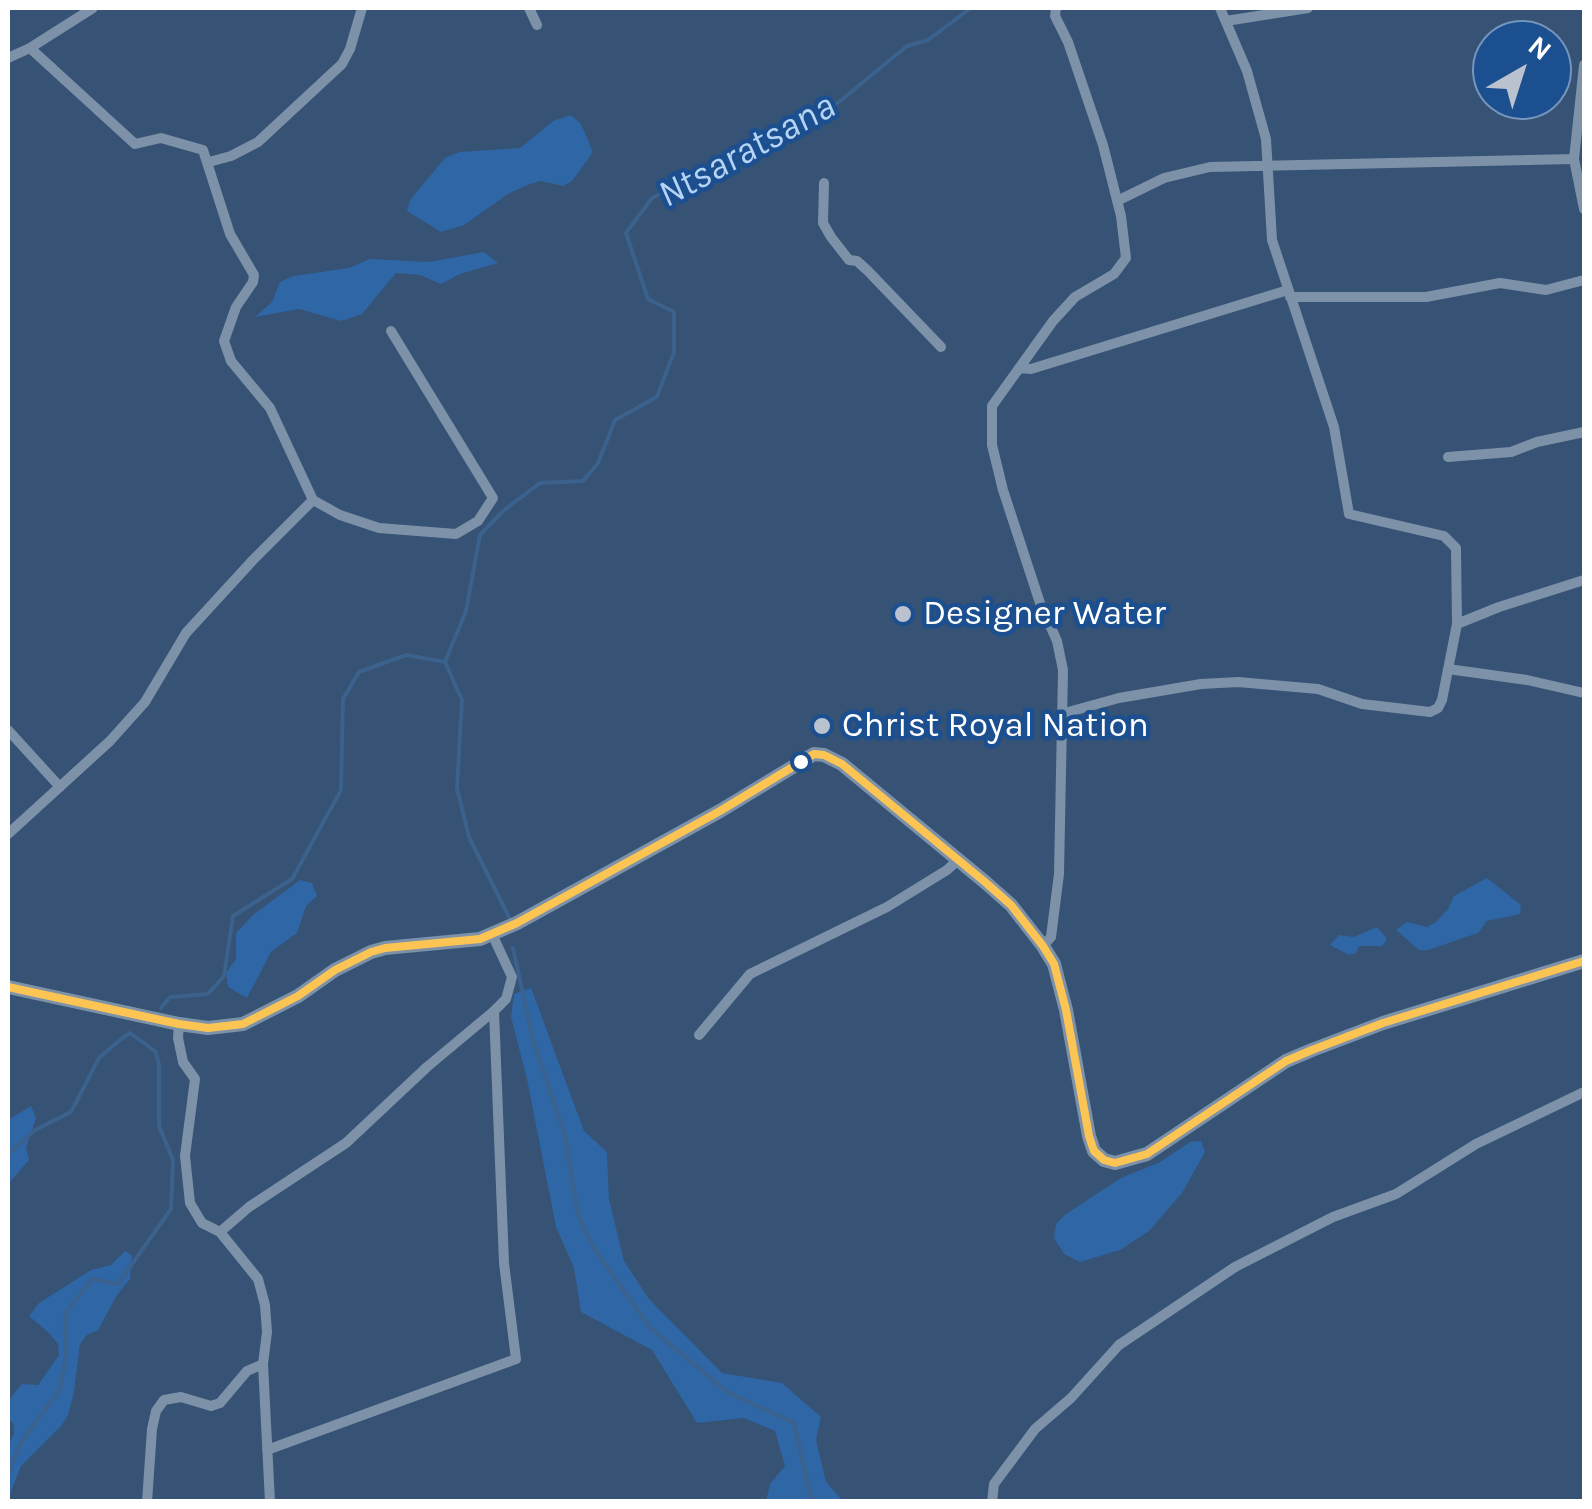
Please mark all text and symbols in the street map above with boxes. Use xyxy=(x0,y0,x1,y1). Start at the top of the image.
north arrow xyxy=(1472,20,1572,120)
text: N xyxy=(1522,29,1558,67)
water label: Ntsaratsana xyxy=(651,84,843,218)
place label: Designer Water xyxy=(923,593,1166,635)
marker: Designer Water xyxy=(892,603,914,625)
place label: Christ Royal Nation xyxy=(842,705,1149,747)
marker: Christ Royal Nation xyxy=(811,715,833,737)
unlabelled marker xyxy=(791,752,811,772)

